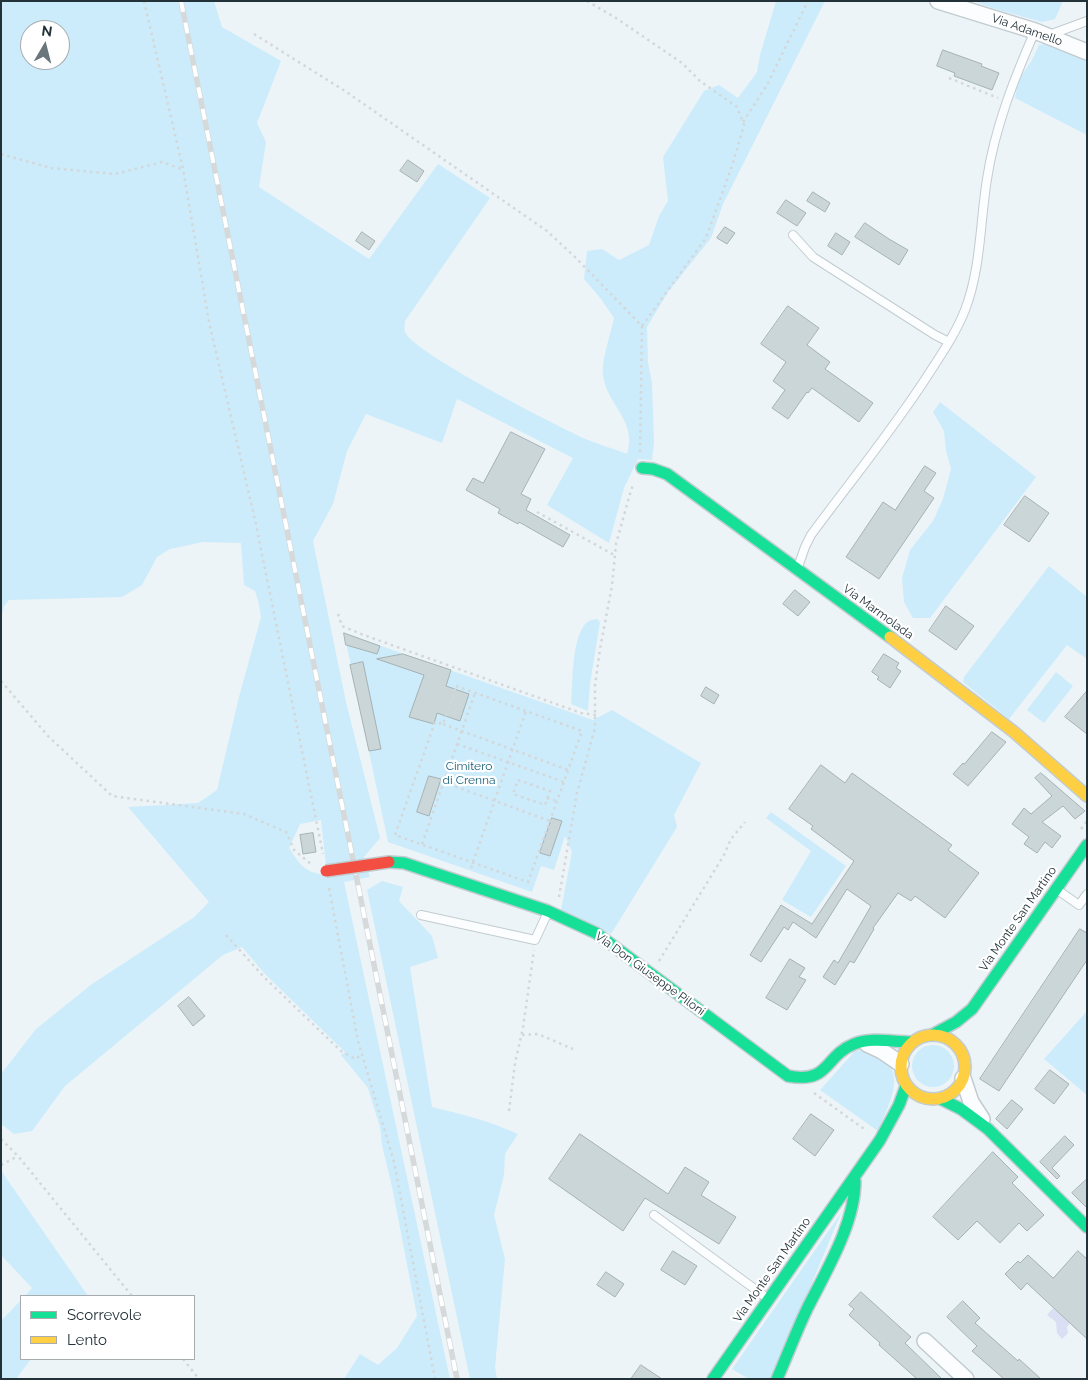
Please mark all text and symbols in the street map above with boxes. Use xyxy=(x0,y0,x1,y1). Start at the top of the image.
street label: Via Adamello xyxy=(990,11,1064,49)
north arrow xyxy=(20,20,70,70)
text: N xyxy=(41,22,53,40)
street label: Via Marmolada xyxy=(840,582,916,642)
park label: Cimitero di Crenna xyxy=(443,759,495,787)
street label: Via Monte San Martino xyxy=(976,864,1060,974)
street label: Via Don Giuseppe Piloni xyxy=(592,929,708,1019)
street label: Via Monte San Martino xyxy=(730,1215,814,1325)
legend xyxy=(20,1295,195,1360)
text: Scorrevole xyxy=(67,1306,142,1324)
text: Lento xyxy=(67,1331,107,1349)

